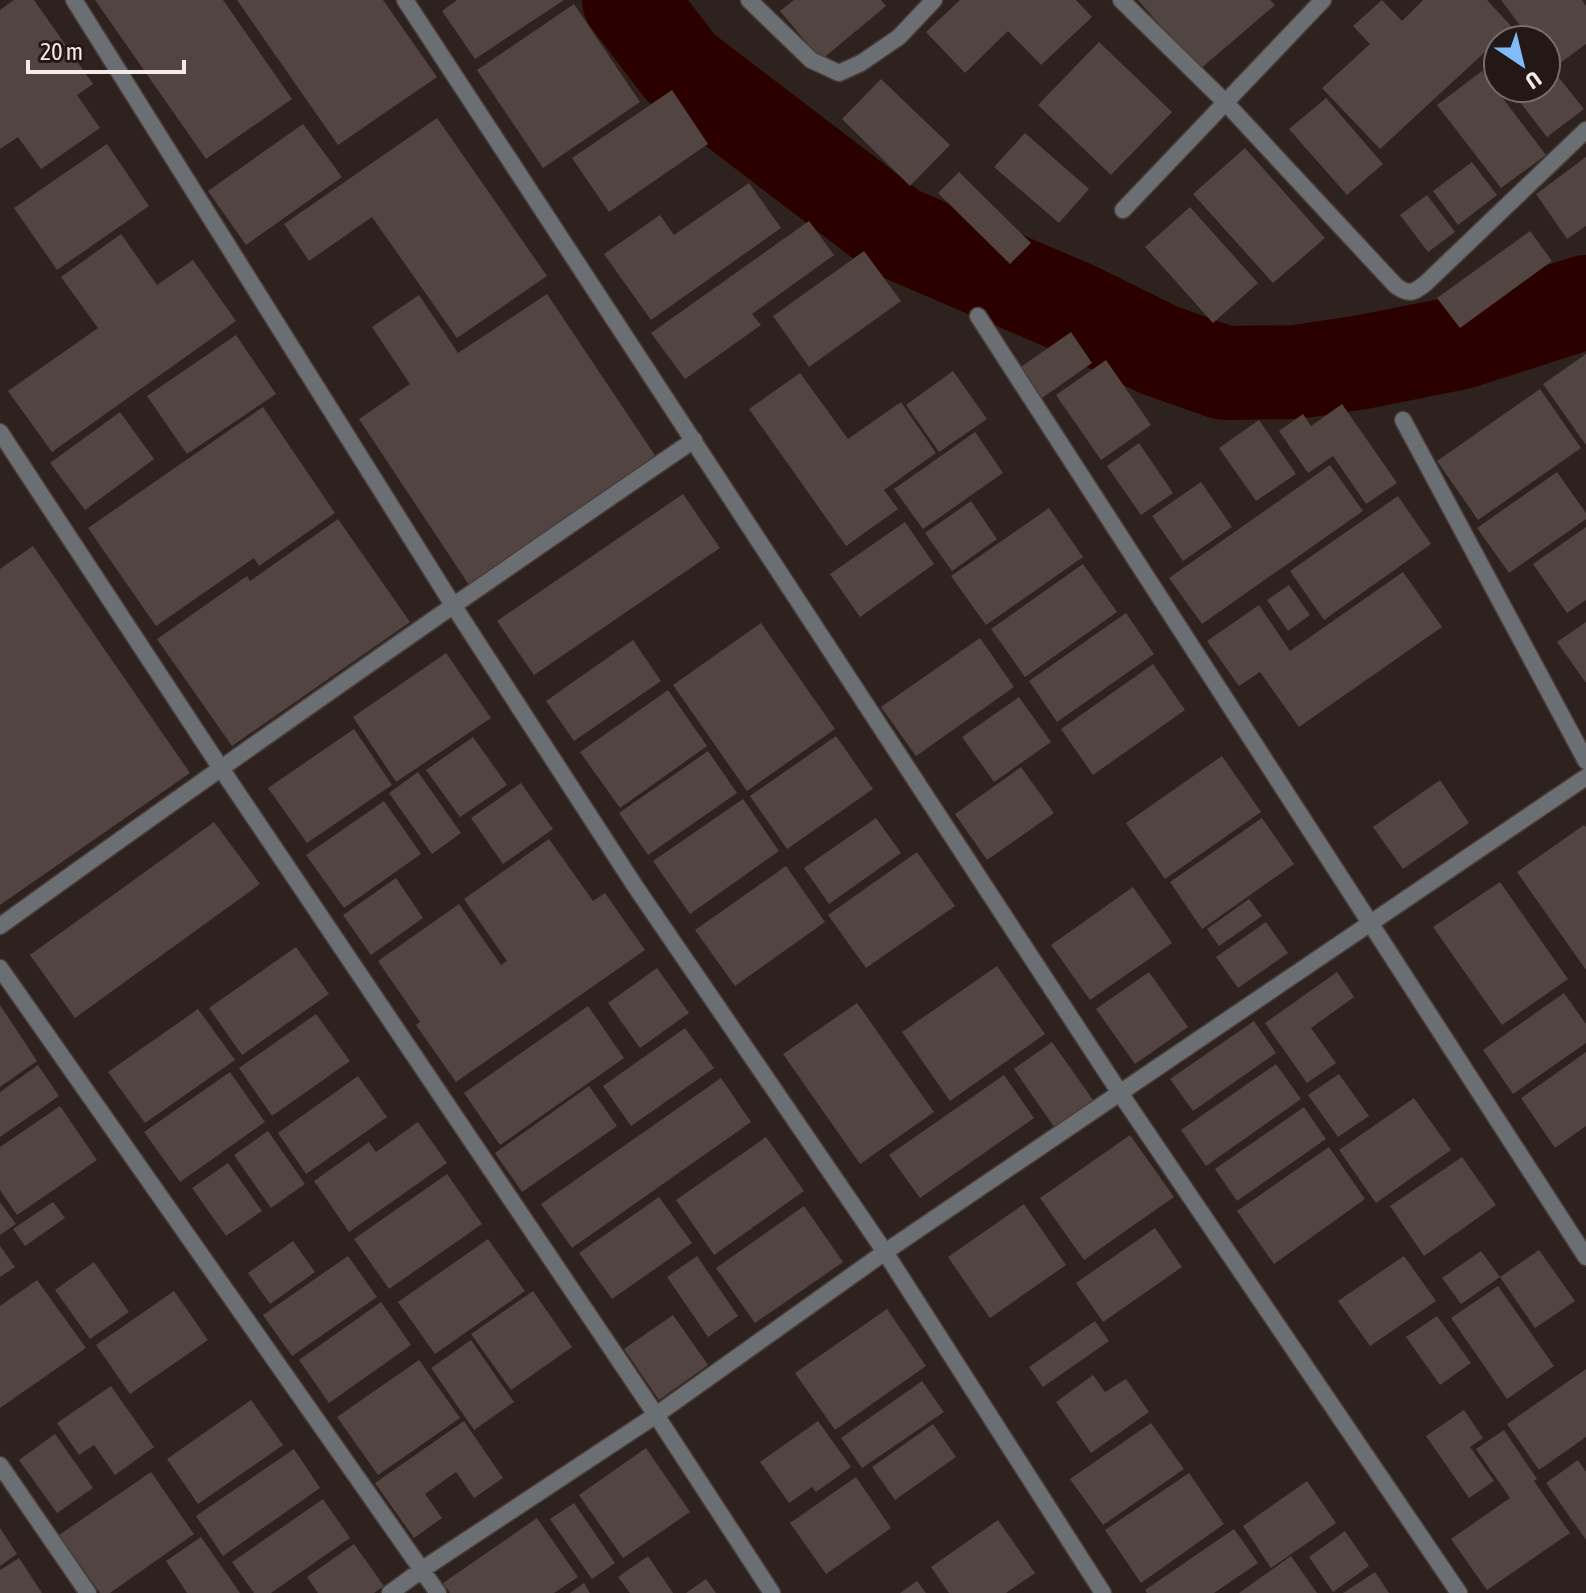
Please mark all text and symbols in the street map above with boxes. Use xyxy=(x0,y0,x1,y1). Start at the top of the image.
scale bar xyxy=(28,24,184,74)
north arrow xyxy=(1482,24,1562,104)
text: 20 m xyxy=(40,38,83,65)
text: U xyxy=(1521,66,1546,95)

